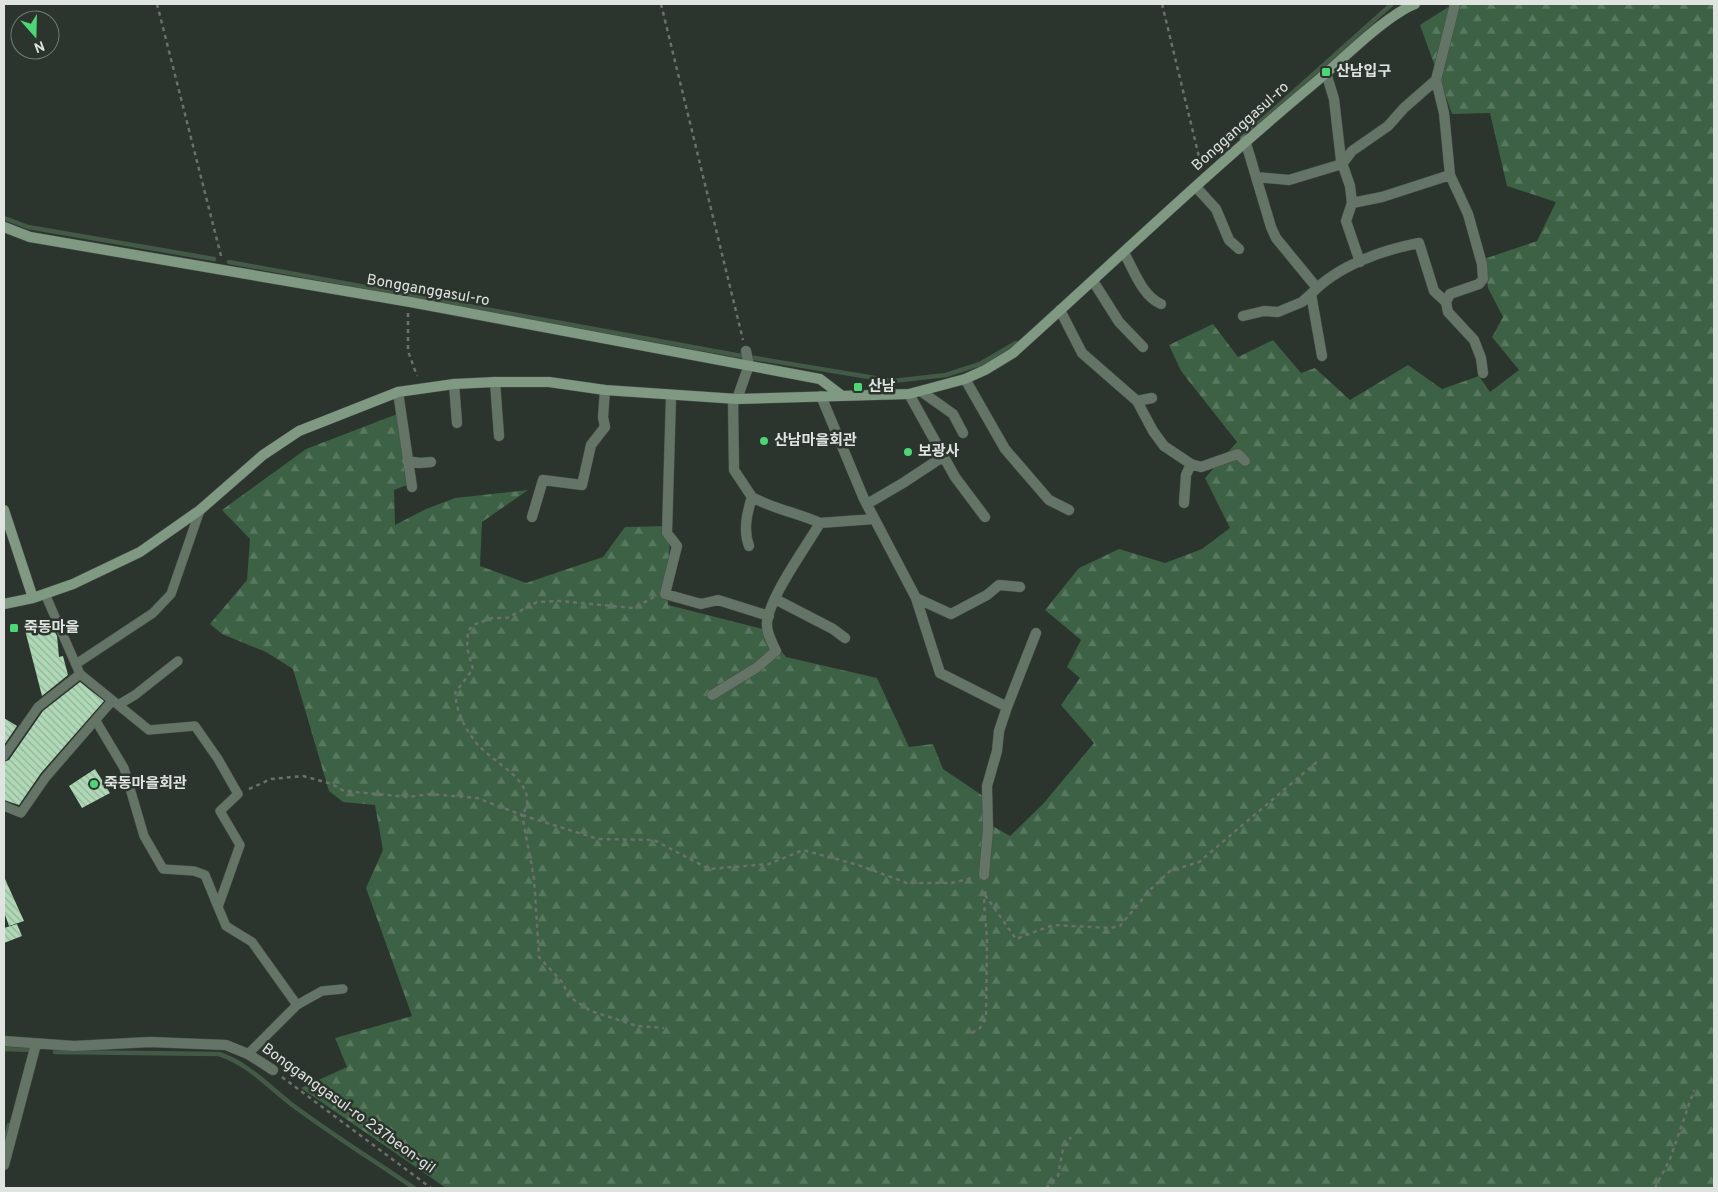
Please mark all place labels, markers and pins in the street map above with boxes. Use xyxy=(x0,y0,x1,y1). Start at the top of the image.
place label: 산남입구 xyxy=(1336,63,1391,82)
marker: 산남입구 xyxy=(1320,66,1332,78)
place label: 산남 xyxy=(868,378,896,397)
marker: 산남 xyxy=(852,381,864,393)
place label: 산남마을회관 xyxy=(774,432,857,451)
marker: 산남마을회관 xyxy=(758,435,770,447)
place label: 보광사 xyxy=(918,443,960,462)
marker: 보광사 xyxy=(902,446,914,458)
place label: 죽동마을 xyxy=(24,619,79,638)
marker: 죽동마을 xyxy=(8,622,20,634)
place label: 죽동마을회관 xyxy=(104,775,187,794)
marker: 죽동마을회관 xyxy=(88,778,100,790)

